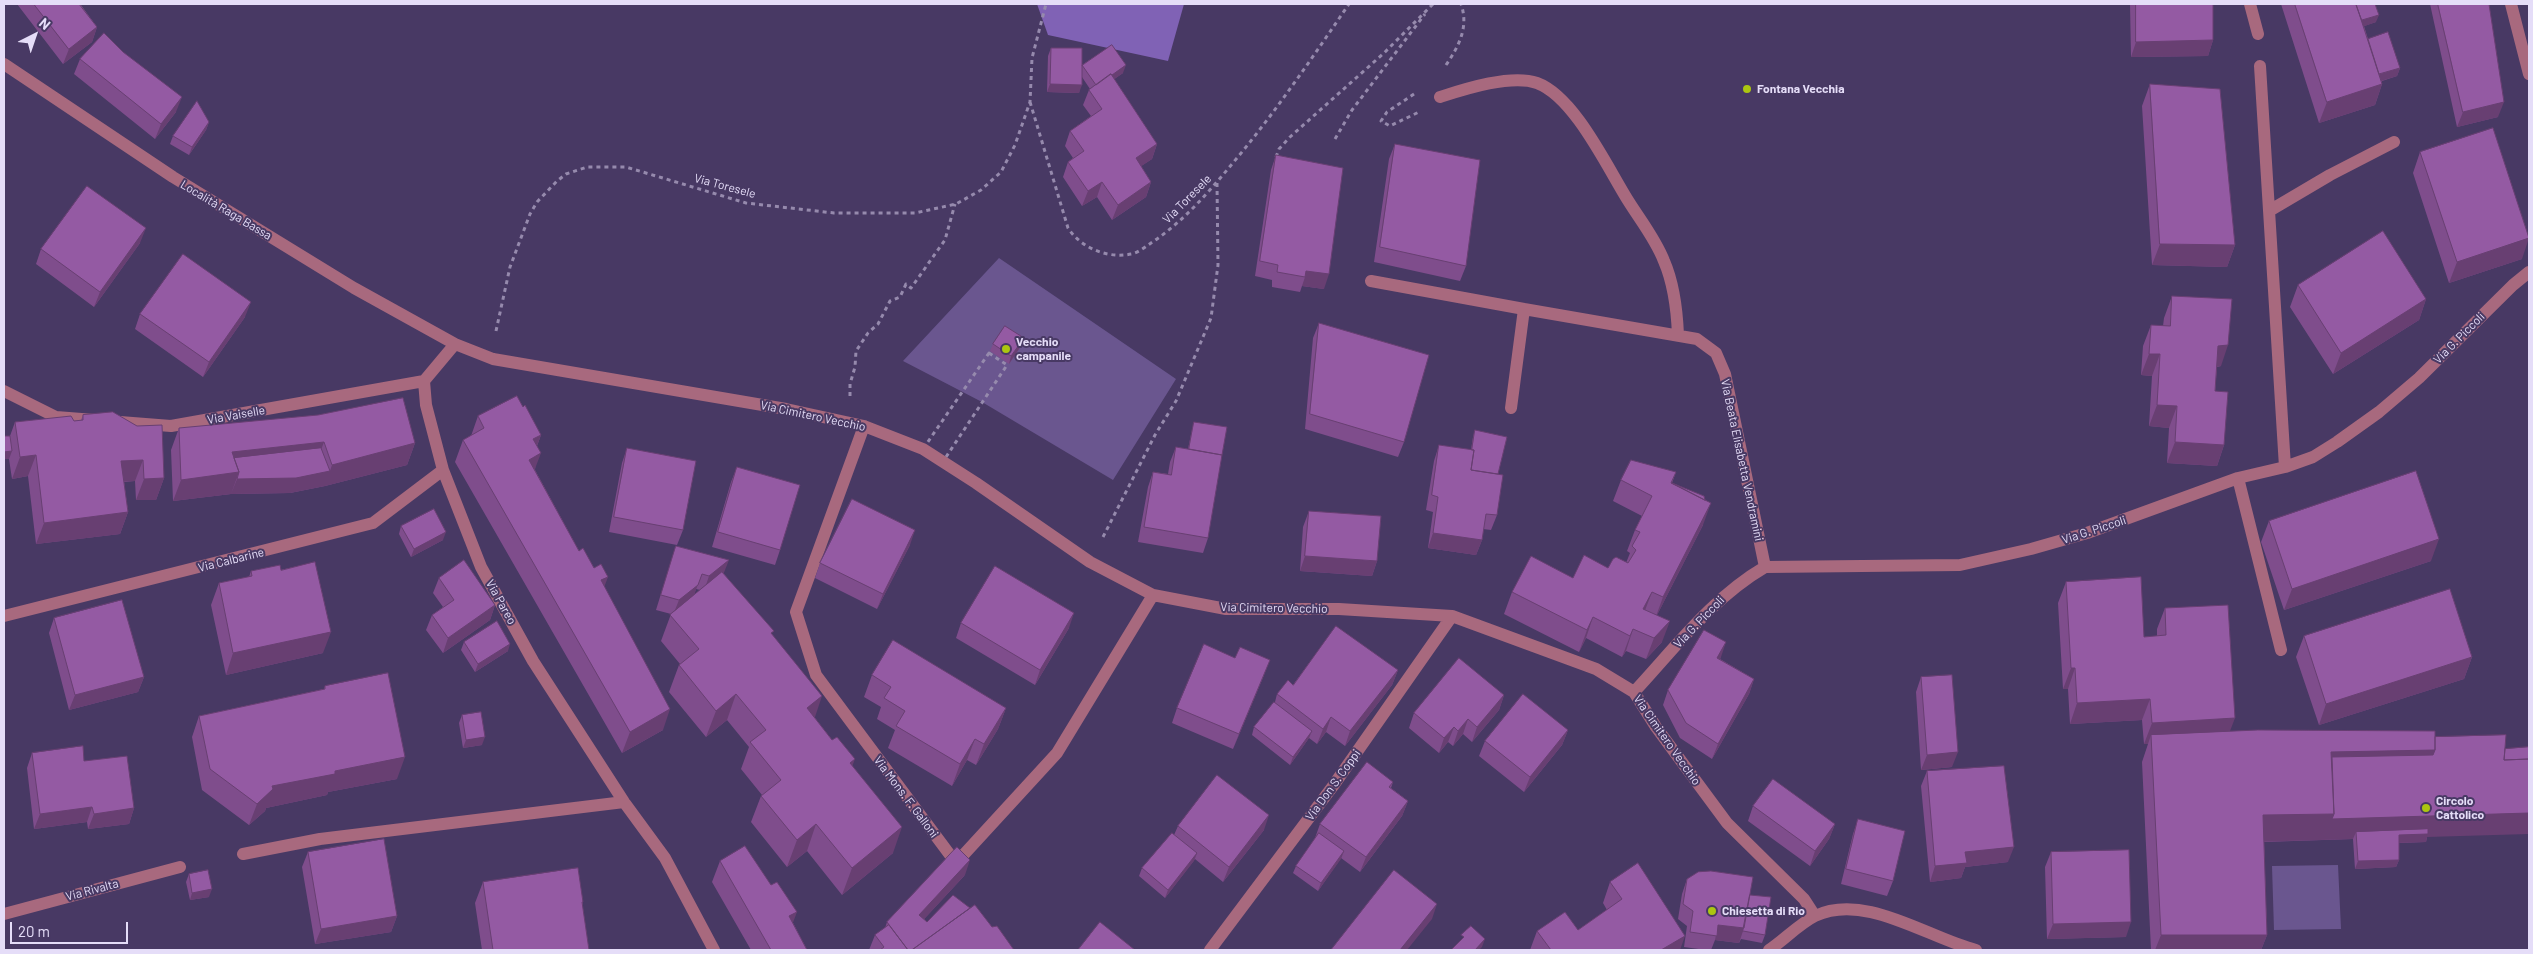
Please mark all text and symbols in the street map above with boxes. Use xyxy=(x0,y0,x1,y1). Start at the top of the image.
north arrow xyxy=(10,10,60,60)
text: N xyxy=(36,14,54,33)
place label: Fontana Vecchia xyxy=(1757,82,1845,96)
marker: Fontana Vecchia xyxy=(1741,83,1753,95)
street label: Via Toresele xyxy=(693,171,757,201)
street label: Via Toresele xyxy=(1160,172,1214,226)
street label: Località Raga Bassa xyxy=(178,177,274,243)
street label: Via G. Piccoli xyxy=(2430,309,2488,367)
place label: Vecchio campanile xyxy=(1016,335,1071,363)
marker: Vecchio campanile xyxy=(1000,343,1012,355)
street label: Via Beata Elisabetta Vendramini xyxy=(1718,378,1766,542)
street label: Via Cimitero Vecchio xyxy=(759,398,867,434)
street label: Via Vaiselle xyxy=(206,403,266,427)
street label: Via G. Piccoli xyxy=(2060,513,2128,547)
street label: Via Calbarine xyxy=(196,545,266,575)
street label: Via Pareo xyxy=(483,577,519,627)
street label: Via G. Piccoli xyxy=(1671,593,1727,651)
street label: Via Cimitero Vecchio xyxy=(1220,600,1328,616)
street label: Via Cimitero Vecchio xyxy=(1630,692,1704,788)
street label: Via Don S. Coppi xyxy=(1302,747,1364,823)
street label: Via Mons. F. Galloni xyxy=(871,753,941,841)
place label: Circolo Cattolico xyxy=(2436,794,2484,822)
marker: Circolo Cattolico xyxy=(2420,802,2432,814)
street label: Via Rivalta xyxy=(64,876,120,904)
place label: Chiesetta di Rio xyxy=(1722,904,1805,918)
marker: Chiesetta di Rio xyxy=(1706,905,1718,917)
scale bar xyxy=(12,912,130,944)
text: 20 m xyxy=(18,922,50,940)

